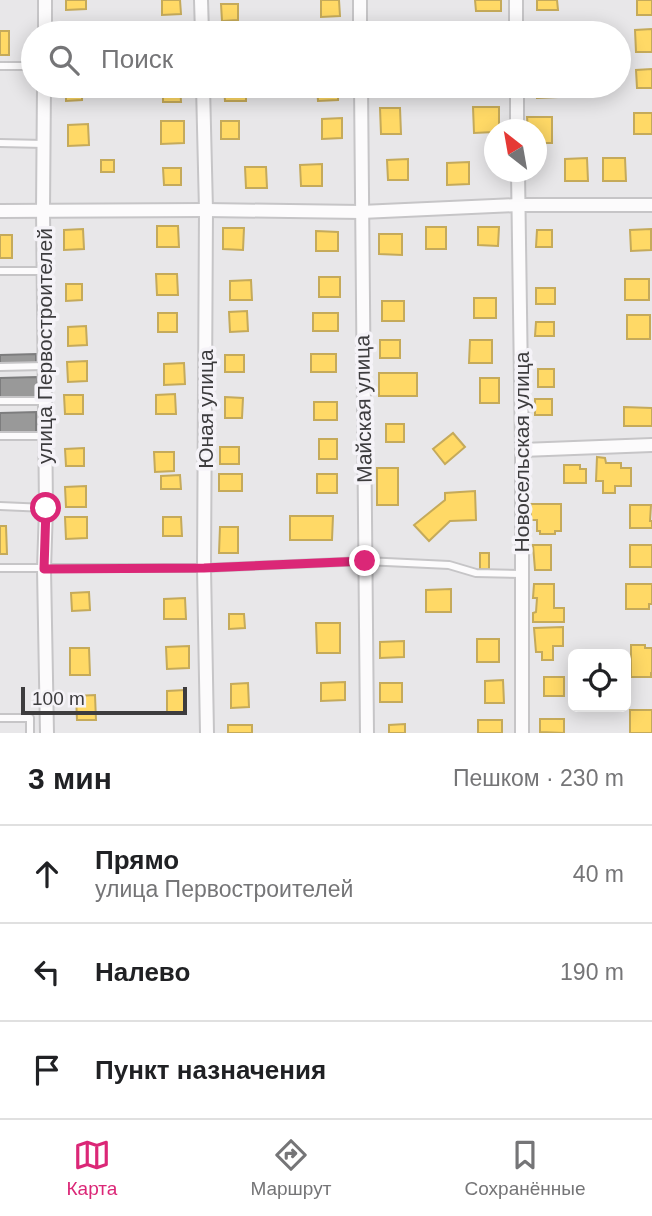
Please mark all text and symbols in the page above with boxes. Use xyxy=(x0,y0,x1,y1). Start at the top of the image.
search box xyxy=(21,21,631,98)
icon: search xyxy=(45,41,83,79)
text: Поиск xyxy=(101,44,173,74)
north arrow xyxy=(484,119,547,182)
street label: улица Первостроителей xyxy=(33,228,56,464)
street label: Майская улица xyxy=(350,335,376,483)
street label: Юная улица xyxy=(194,349,217,469)
street label: Новосельская улица xyxy=(510,351,533,552)
route start xyxy=(30,492,61,523)
route end xyxy=(349,545,380,576)
map controls xyxy=(568,649,631,712)
button: locate xyxy=(568,649,631,712)
scale bar xyxy=(21,684,187,716)
text: 100 m xyxy=(32,688,85,709)
text: 3 мин xyxy=(28,762,112,795)
text: Пешком · 230 m xyxy=(453,765,624,791)
text: Прямо xyxy=(95,845,179,875)
icon: ahead xyxy=(28,855,66,893)
text: 40 m xyxy=(573,861,624,887)
text: улица Первостроителей xyxy=(95,876,353,902)
icon: left xyxy=(28,953,66,991)
text: Налево xyxy=(95,957,190,987)
text: 190 m xyxy=(560,959,624,985)
icon: arrive xyxy=(28,1051,66,1089)
text: Пункт назначения xyxy=(95,1055,326,1085)
tab: Карта xyxy=(67,1136,117,1200)
tab: Маршрут xyxy=(250,1136,331,1200)
tab: Сохранённые xyxy=(464,1136,585,1200)

